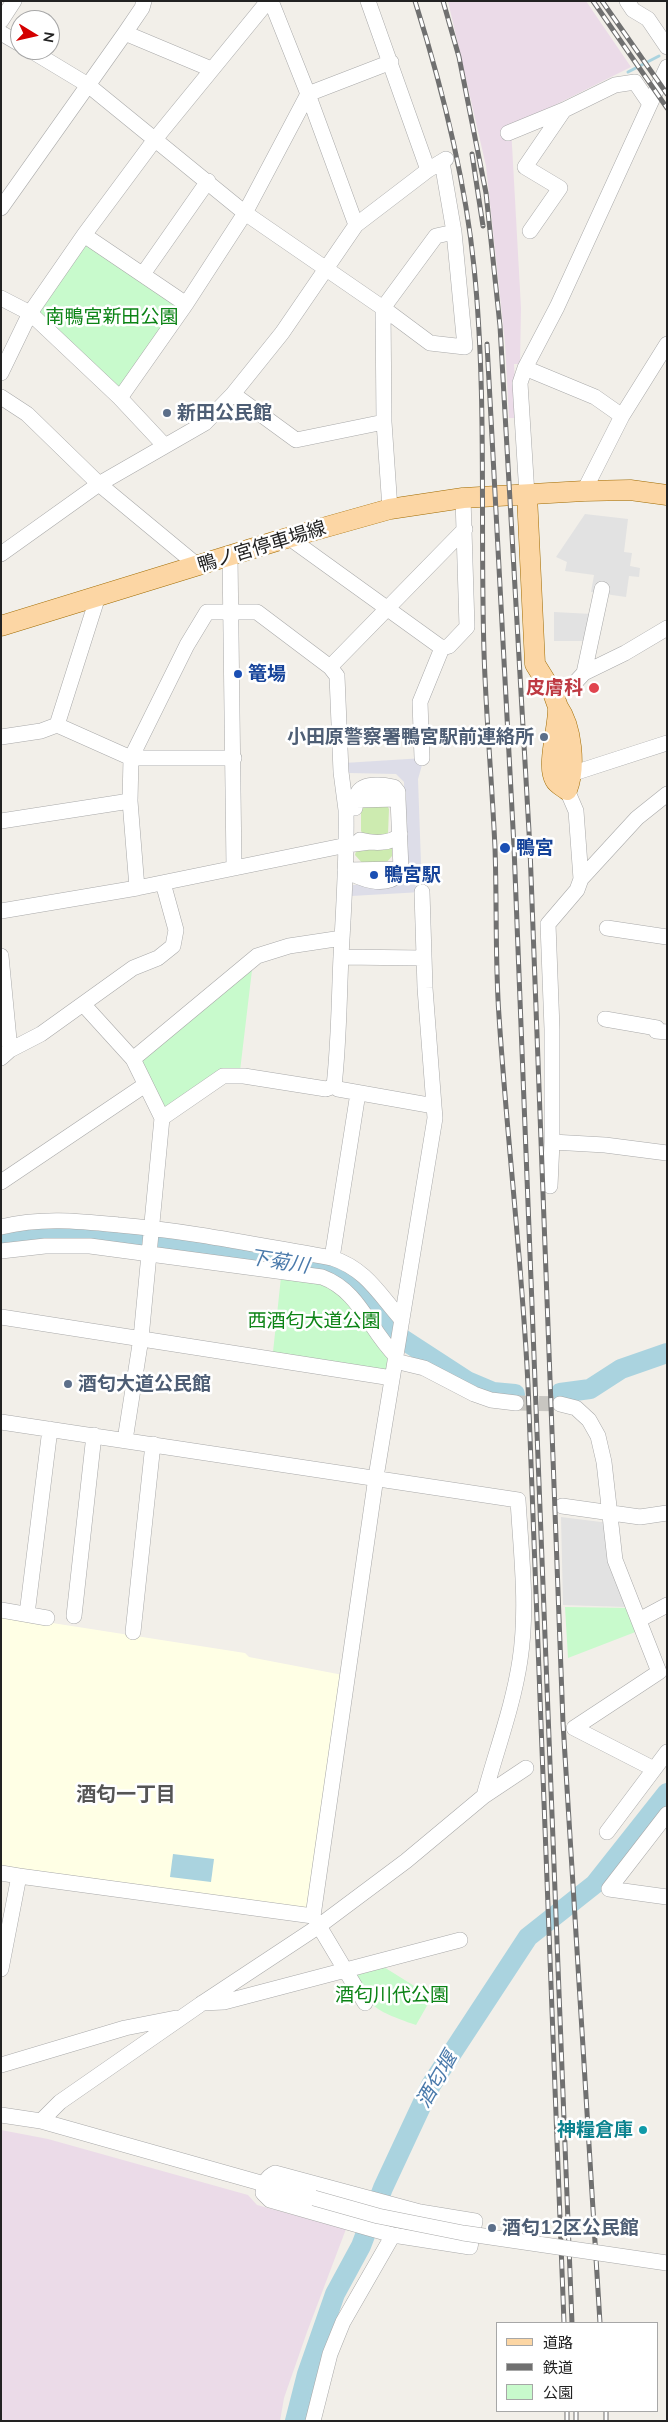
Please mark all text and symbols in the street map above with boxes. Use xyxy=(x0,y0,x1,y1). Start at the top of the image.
north arrow xyxy=(10,10,60,60)
text: N xyxy=(39,31,59,44)
park label: 南鴨宮新田公園 xyxy=(46,306,178,328)
place label: 新田公民館 xyxy=(177,402,272,424)
marker: 新田公民館 xyxy=(161,407,173,419)
street label: 鴨ノ宮停車場線 xyxy=(195,517,329,577)
place label: 篭場 xyxy=(248,663,286,685)
marker: 篭場 xyxy=(232,668,244,680)
place label: 皮膚科 xyxy=(526,677,583,699)
marker: 皮膚科 xyxy=(587,681,601,695)
place label: 小田原警察署鴨宮駅前連絡所 xyxy=(287,726,534,748)
marker: 小田原警察署鴨宮駅前連絡所 xyxy=(538,731,550,743)
place label: 鴨宮 xyxy=(516,837,554,859)
marker: 鴨宮 xyxy=(498,841,512,855)
place label: 鴨宮駅 xyxy=(384,864,441,886)
marker: 鴨宮駅 xyxy=(368,869,380,881)
water label: 下菊川 xyxy=(247,1245,311,1279)
park label: 西酒匂大道公園 xyxy=(248,1310,380,1332)
place label: 酒匂大道公民館 xyxy=(78,1373,211,1395)
marker: 酒匂大道公民館 xyxy=(62,1378,74,1390)
district label: 酒匂一丁目 xyxy=(76,1783,176,1807)
park label: 酒匂川代公園 xyxy=(335,1984,449,2006)
water label: 酒匂堰 xyxy=(412,2048,462,2112)
place label: 神糧倉庫 xyxy=(557,2119,633,2141)
marker: 神糧倉庫 xyxy=(637,2124,649,2136)
place label: 酒匂12区公民館 xyxy=(502,2217,639,2239)
marker: 酒匂12区公民館 xyxy=(486,2222,498,2234)
legend xyxy=(496,2322,658,2412)
text: 道路 xyxy=(543,2333,573,2352)
text: 鉄道 xyxy=(543,2358,573,2377)
text: 公園 xyxy=(543,2383,573,2402)

